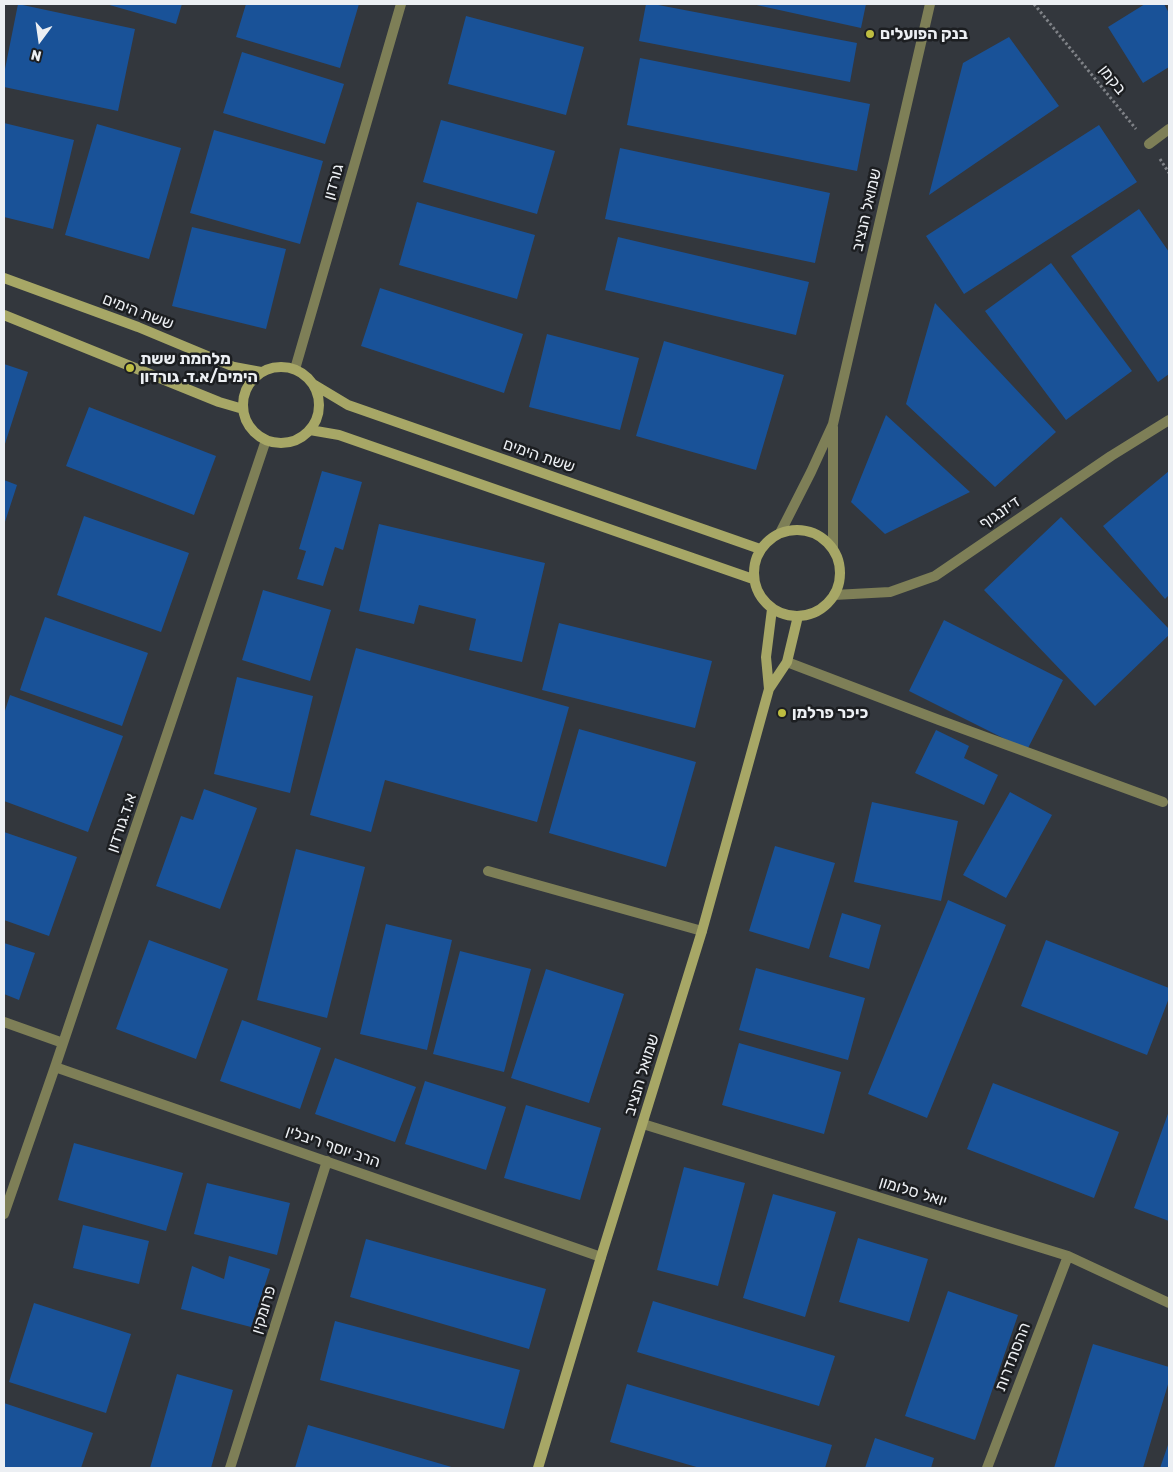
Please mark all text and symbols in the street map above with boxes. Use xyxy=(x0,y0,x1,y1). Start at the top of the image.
north arrow xyxy=(15,15,65,65)
place label: בנק הפועלים xyxy=(880,24,968,44)
marker: בנק הפועלים xyxy=(864,28,876,40)
text: N xyxy=(29,46,43,65)
street label: בקמן xyxy=(1094,61,1130,99)
street label: גורדון xyxy=(320,162,348,202)
street label: שמואל הנציב xyxy=(848,167,886,253)
street label: ששת הימים xyxy=(100,290,176,334)
place label: מלחמת ששת הימים/א.ד. גורדון xyxy=(140,349,258,387)
marker: מלחמת ששת הימים/א.ד. גורדון xyxy=(124,362,136,374)
street label: ששת הימים xyxy=(501,435,577,477)
street label: דיזנגוף xyxy=(976,492,1024,534)
place label: כיכר פרלמן xyxy=(792,703,868,723)
marker: כיכר פרלמן xyxy=(776,707,788,719)
street label: א.ד.גורדון xyxy=(103,791,141,855)
street label: שמואל הנציב xyxy=(620,1032,664,1118)
street label: הרב יוסף ריבלין xyxy=(283,1122,383,1172)
street label: יואל סלומון xyxy=(877,1173,949,1211)
street label: פרומקין xyxy=(248,1284,280,1336)
street label: ההסתדרות xyxy=(991,1320,1035,1394)

